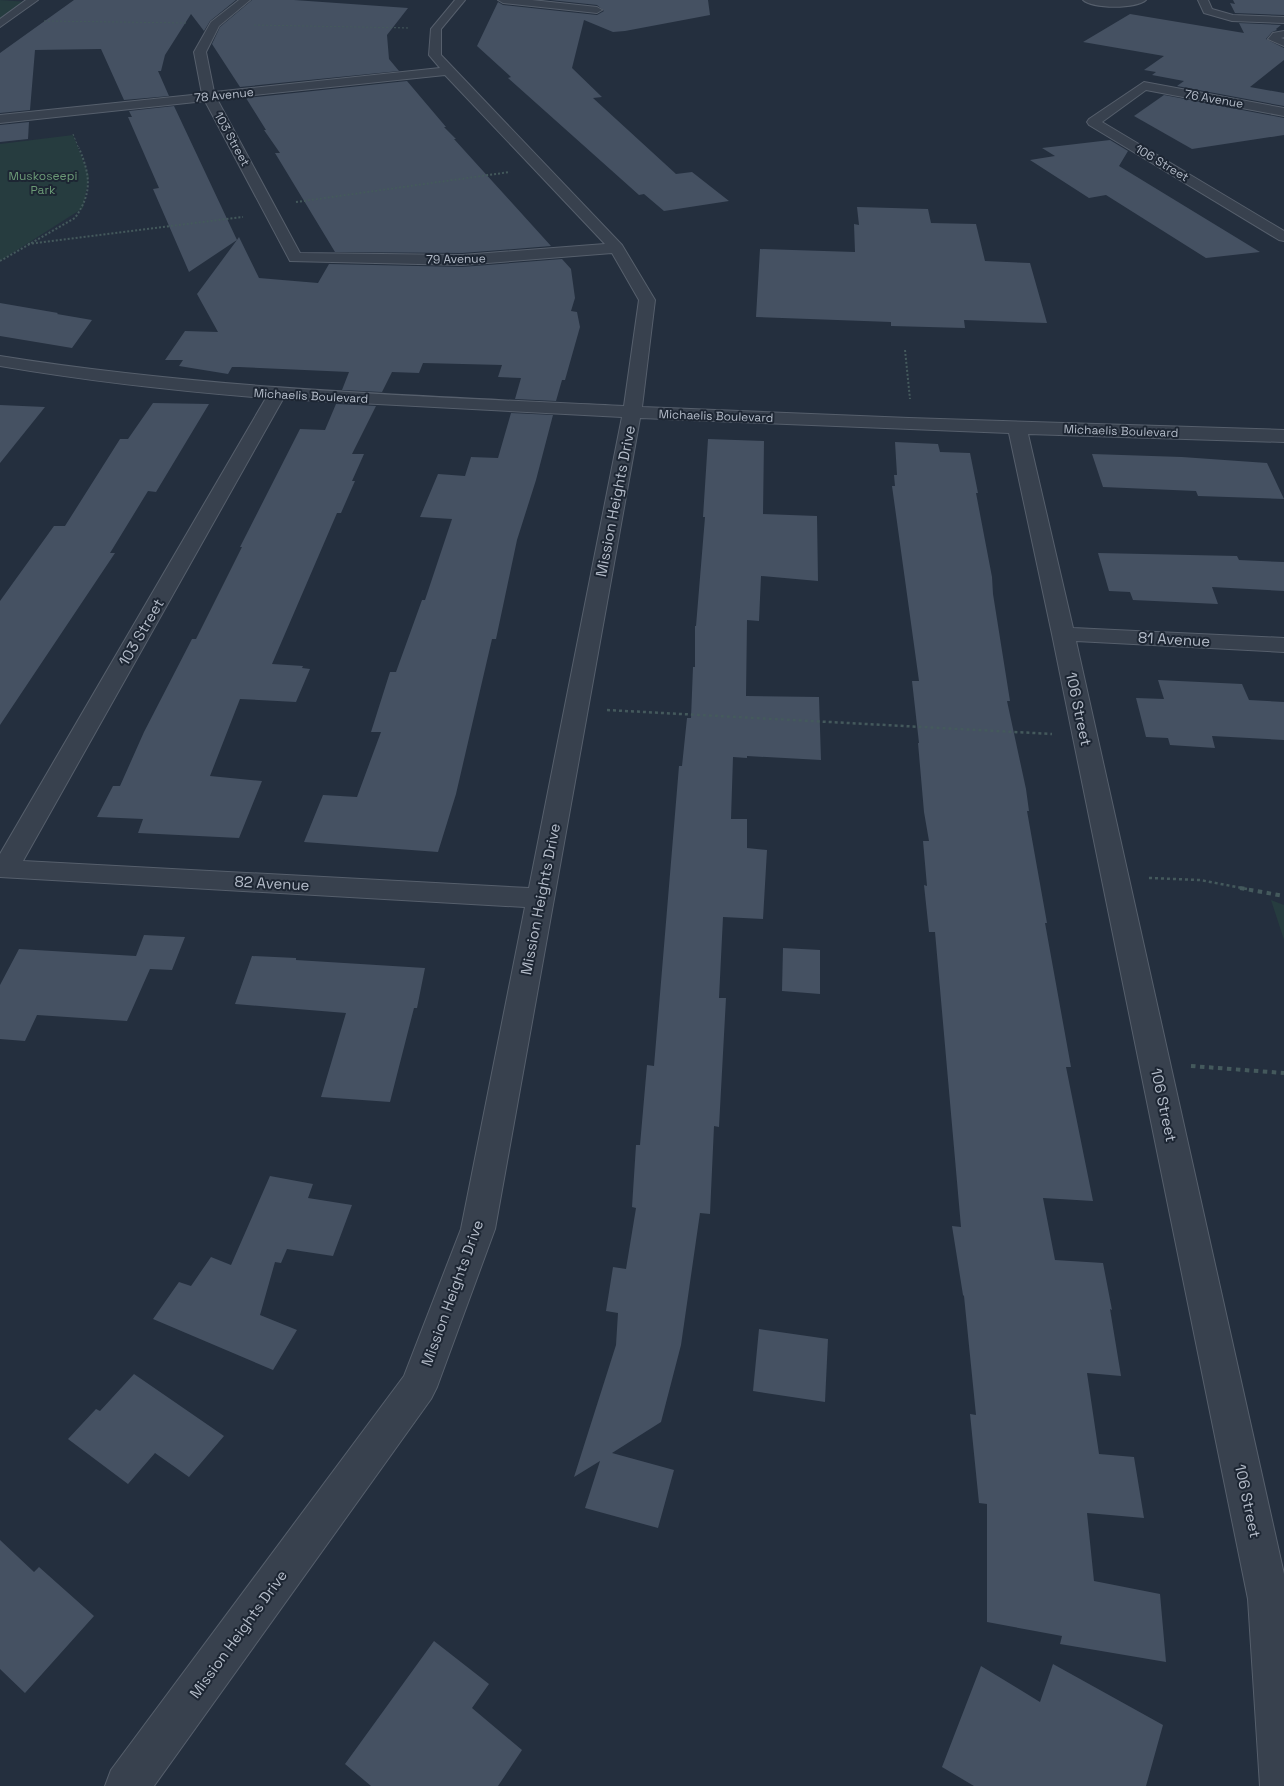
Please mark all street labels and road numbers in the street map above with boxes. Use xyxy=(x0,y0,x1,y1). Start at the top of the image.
street label: 78 Avenue xyxy=(194,84,254,106)
street label: 76 Avenue xyxy=(1183,86,1245,112)
street label: 103 Street xyxy=(211,109,253,169)
street label: 106 Street xyxy=(1132,141,1192,185)
street label: 79 Avenue xyxy=(426,250,486,268)
street label: Michaelis Boulevard xyxy=(253,385,369,407)
street label: Michaelis Boulevard xyxy=(658,406,774,426)
street label: Michaelis Boulevard xyxy=(1063,421,1179,441)
street label: Mission Heights Drive xyxy=(591,423,639,578)
street label: 103 Street xyxy=(114,595,168,669)
street label: 81 Avenue xyxy=(1137,628,1211,650)
street label: 106 Street xyxy=(1062,670,1096,748)
street label: Mission Heights Drive xyxy=(516,821,564,976)
street label: 82 Avenue xyxy=(234,872,310,894)
street label: 106 Street xyxy=(1147,1066,1181,1144)
street label: Mission Heights Drive xyxy=(417,1217,487,1369)
street label: 106 Street xyxy=(1231,1462,1265,1540)
street label: Mission Heights Drive xyxy=(185,1566,291,1702)

